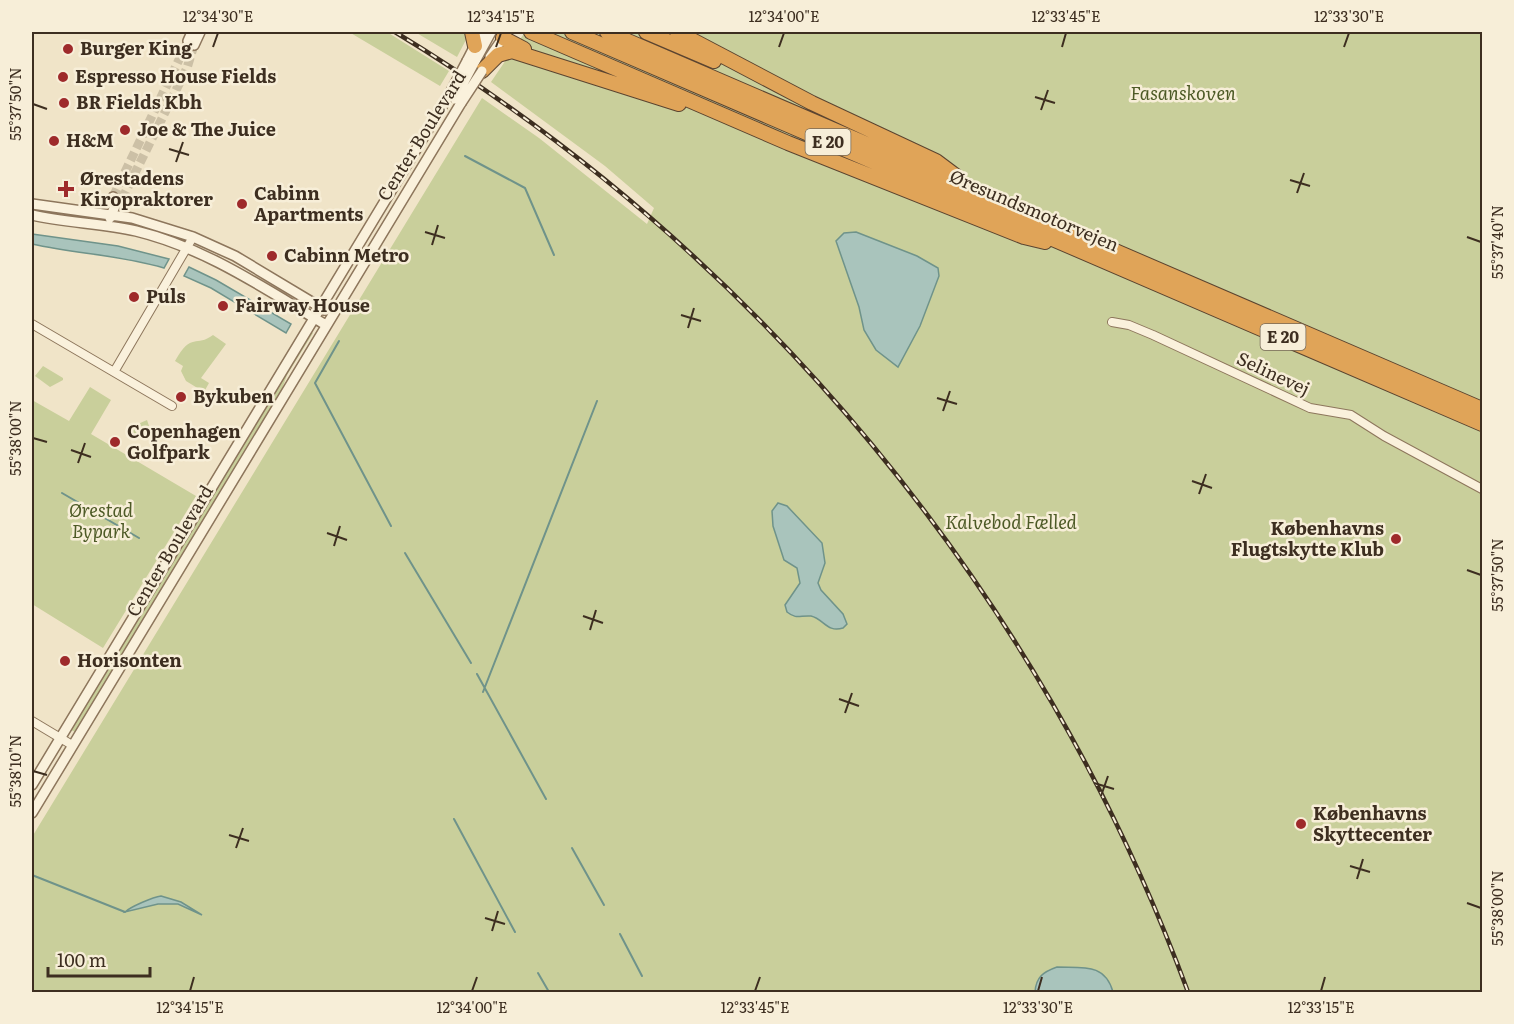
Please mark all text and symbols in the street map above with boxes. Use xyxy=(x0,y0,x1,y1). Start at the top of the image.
text: 12°34'30"E xyxy=(183,4,253,27)
text: 12°34'15"E xyxy=(467,4,535,27)
text: 12°34'00"E xyxy=(748,4,820,27)
text: 12°33'45"E xyxy=(1031,4,1101,27)
text: 12°33'30"E xyxy=(1314,4,1384,27)
place label: Burger King xyxy=(80,34,193,61)
marker: Burger King xyxy=(61,42,75,56)
place label: Espresso House Fields xyxy=(75,62,276,89)
street label: Center Boulevard xyxy=(370,65,472,206)
text: 55°37'50"N xyxy=(3,67,26,141)
marker: Espresso House Fields xyxy=(56,70,70,84)
park label: Fasanskoven xyxy=(1130,79,1236,106)
place label: BR Fields Kbh xyxy=(76,88,202,115)
marker: BR Fields Kbh xyxy=(57,96,71,110)
place label: Joe & The Juice xyxy=(137,115,276,142)
marker: Joe & The Juice xyxy=(118,123,132,137)
place label: H&M xyxy=(66,126,114,153)
road number: E 20 xyxy=(806,129,850,155)
marker: H&M xyxy=(47,134,61,148)
street label: Øresundsmotorvejen xyxy=(946,162,1123,258)
place label: Ørestadens Kiropraktorer xyxy=(80,164,213,212)
place label: Cabinn Apartments xyxy=(254,179,363,227)
marker: Ørestadens Kiropraktorer xyxy=(57,180,75,198)
marker: Cabinn Apartments xyxy=(235,197,249,211)
text: 55°37'40"N xyxy=(1485,205,1508,279)
place label: Cabinn Metro xyxy=(284,241,409,268)
marker: Cabinn Metro xyxy=(265,249,279,263)
place label: Puls xyxy=(146,282,185,309)
marker: Puls xyxy=(127,290,141,304)
place label: Fairway House xyxy=(235,291,370,318)
marker: Fairway House xyxy=(216,299,230,313)
road number: E 20 xyxy=(1260,324,1306,350)
street label: Selinevej xyxy=(1233,344,1315,401)
place label: Bykuben xyxy=(193,382,274,409)
marker: Bykuben xyxy=(174,390,188,404)
text: 55°38'00"N xyxy=(3,400,26,476)
place label: Copenhagen Golfpark xyxy=(127,417,241,465)
marker: Copenhagen Golfpark xyxy=(108,435,122,449)
street label: Center Boulevard xyxy=(119,479,219,621)
park label: Ørestad Bypark xyxy=(69,496,134,544)
park label: Kalvebod Fælled xyxy=(945,508,1078,535)
place label: Københavns Flugtskytte Klub xyxy=(1231,514,1384,562)
marker: Københavns Flugtskytte Klub xyxy=(1389,532,1403,546)
text: 55°37'50"N xyxy=(1485,538,1508,612)
place label: Horisonten xyxy=(77,646,182,673)
marker: Horisonten xyxy=(58,654,72,668)
text: 55°38'10"N xyxy=(3,734,26,808)
place label: Københavns Skyttecenter xyxy=(1313,799,1432,847)
marker: Københavns Skyttecenter xyxy=(1294,817,1308,831)
text: 55°38'00"N xyxy=(1485,870,1508,946)
scale bar xyxy=(48,940,150,978)
text: 100 m xyxy=(57,946,106,973)
text: 12°34'15"E xyxy=(156,995,224,1018)
text: 12°34'00"E xyxy=(436,995,508,1018)
text: 12°33'45"E xyxy=(720,995,790,1018)
text: 12°33'30"E xyxy=(1003,995,1073,1018)
text: 12°33'15"E xyxy=(1287,995,1355,1018)

